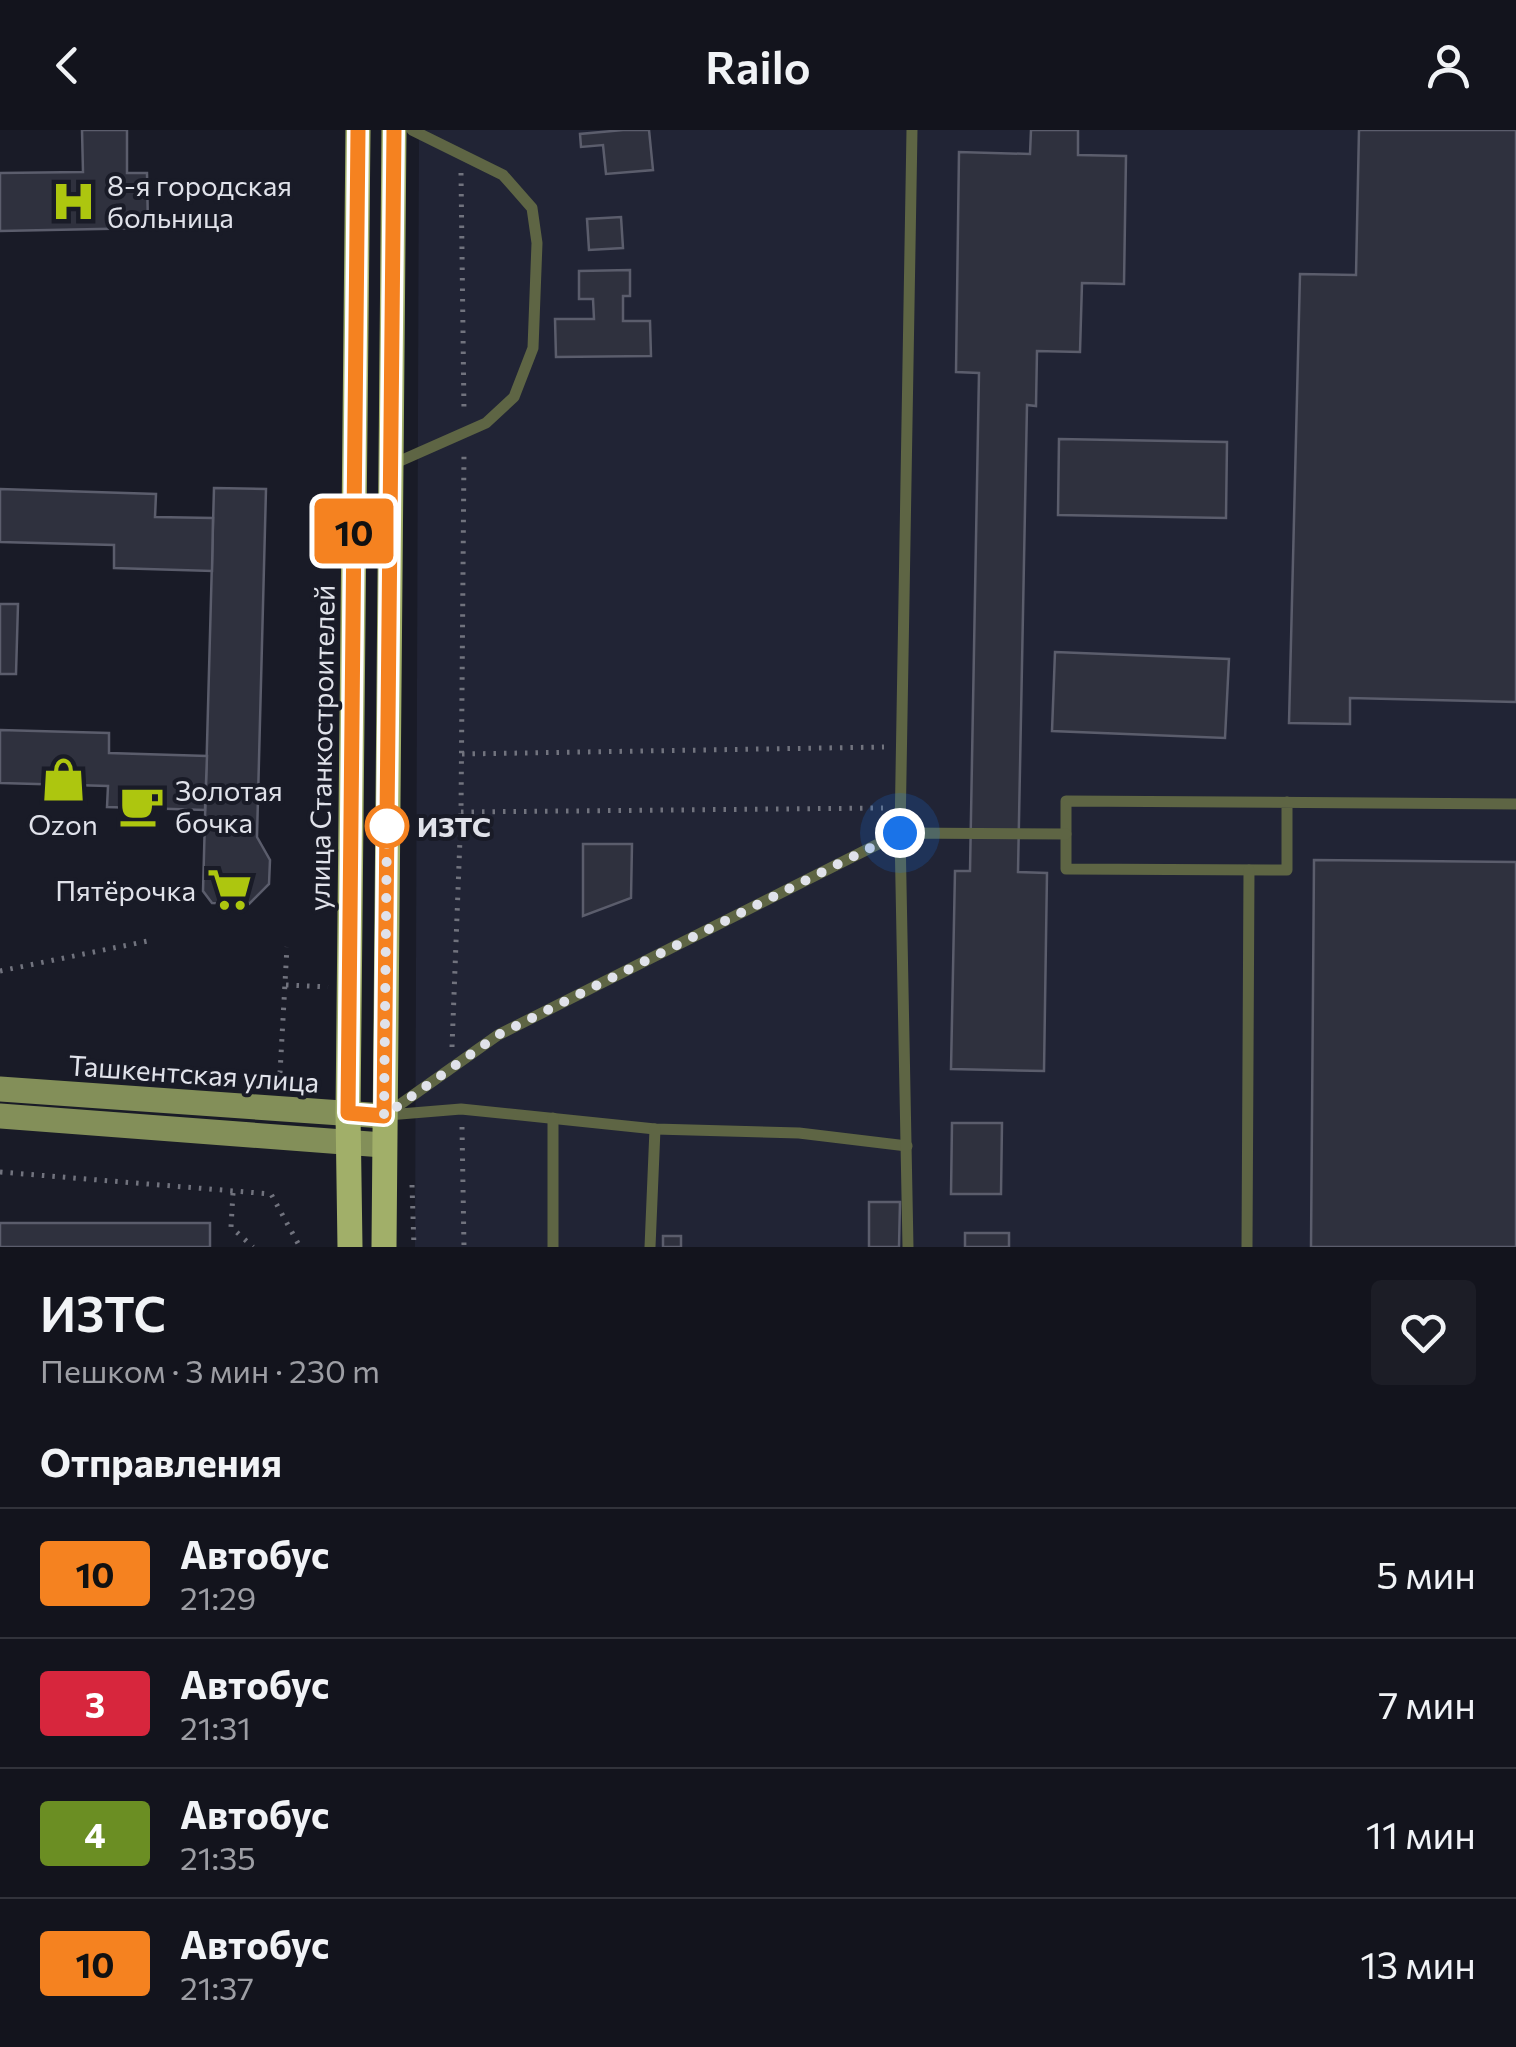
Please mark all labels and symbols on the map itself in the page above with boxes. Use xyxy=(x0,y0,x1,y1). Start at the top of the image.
place label: 8-я городская больница xyxy=(107,168,292,234)
hospital icon: 8-я городская больница xyxy=(50,177,98,225)
line badge: 10 xyxy=(309,498,399,564)
street label: улица Станкостроителей xyxy=(301,585,341,911)
shop icon: Ozon xyxy=(39,755,87,803)
place label: Золотая бочка xyxy=(175,773,283,839)
cafe icon: Золотая бочка xyxy=(118,782,166,830)
marker: ИЗТС xyxy=(366,805,408,847)
place label: Ozon xyxy=(28,807,98,841)
your location xyxy=(875,808,925,858)
place label: ИЗТС xyxy=(417,809,491,843)
supermarket icon: Пятёрочка xyxy=(205,866,253,914)
place label: Пятёрочка xyxy=(55,873,196,907)
street label: Ташкентская улица xyxy=(67,1047,321,1099)

